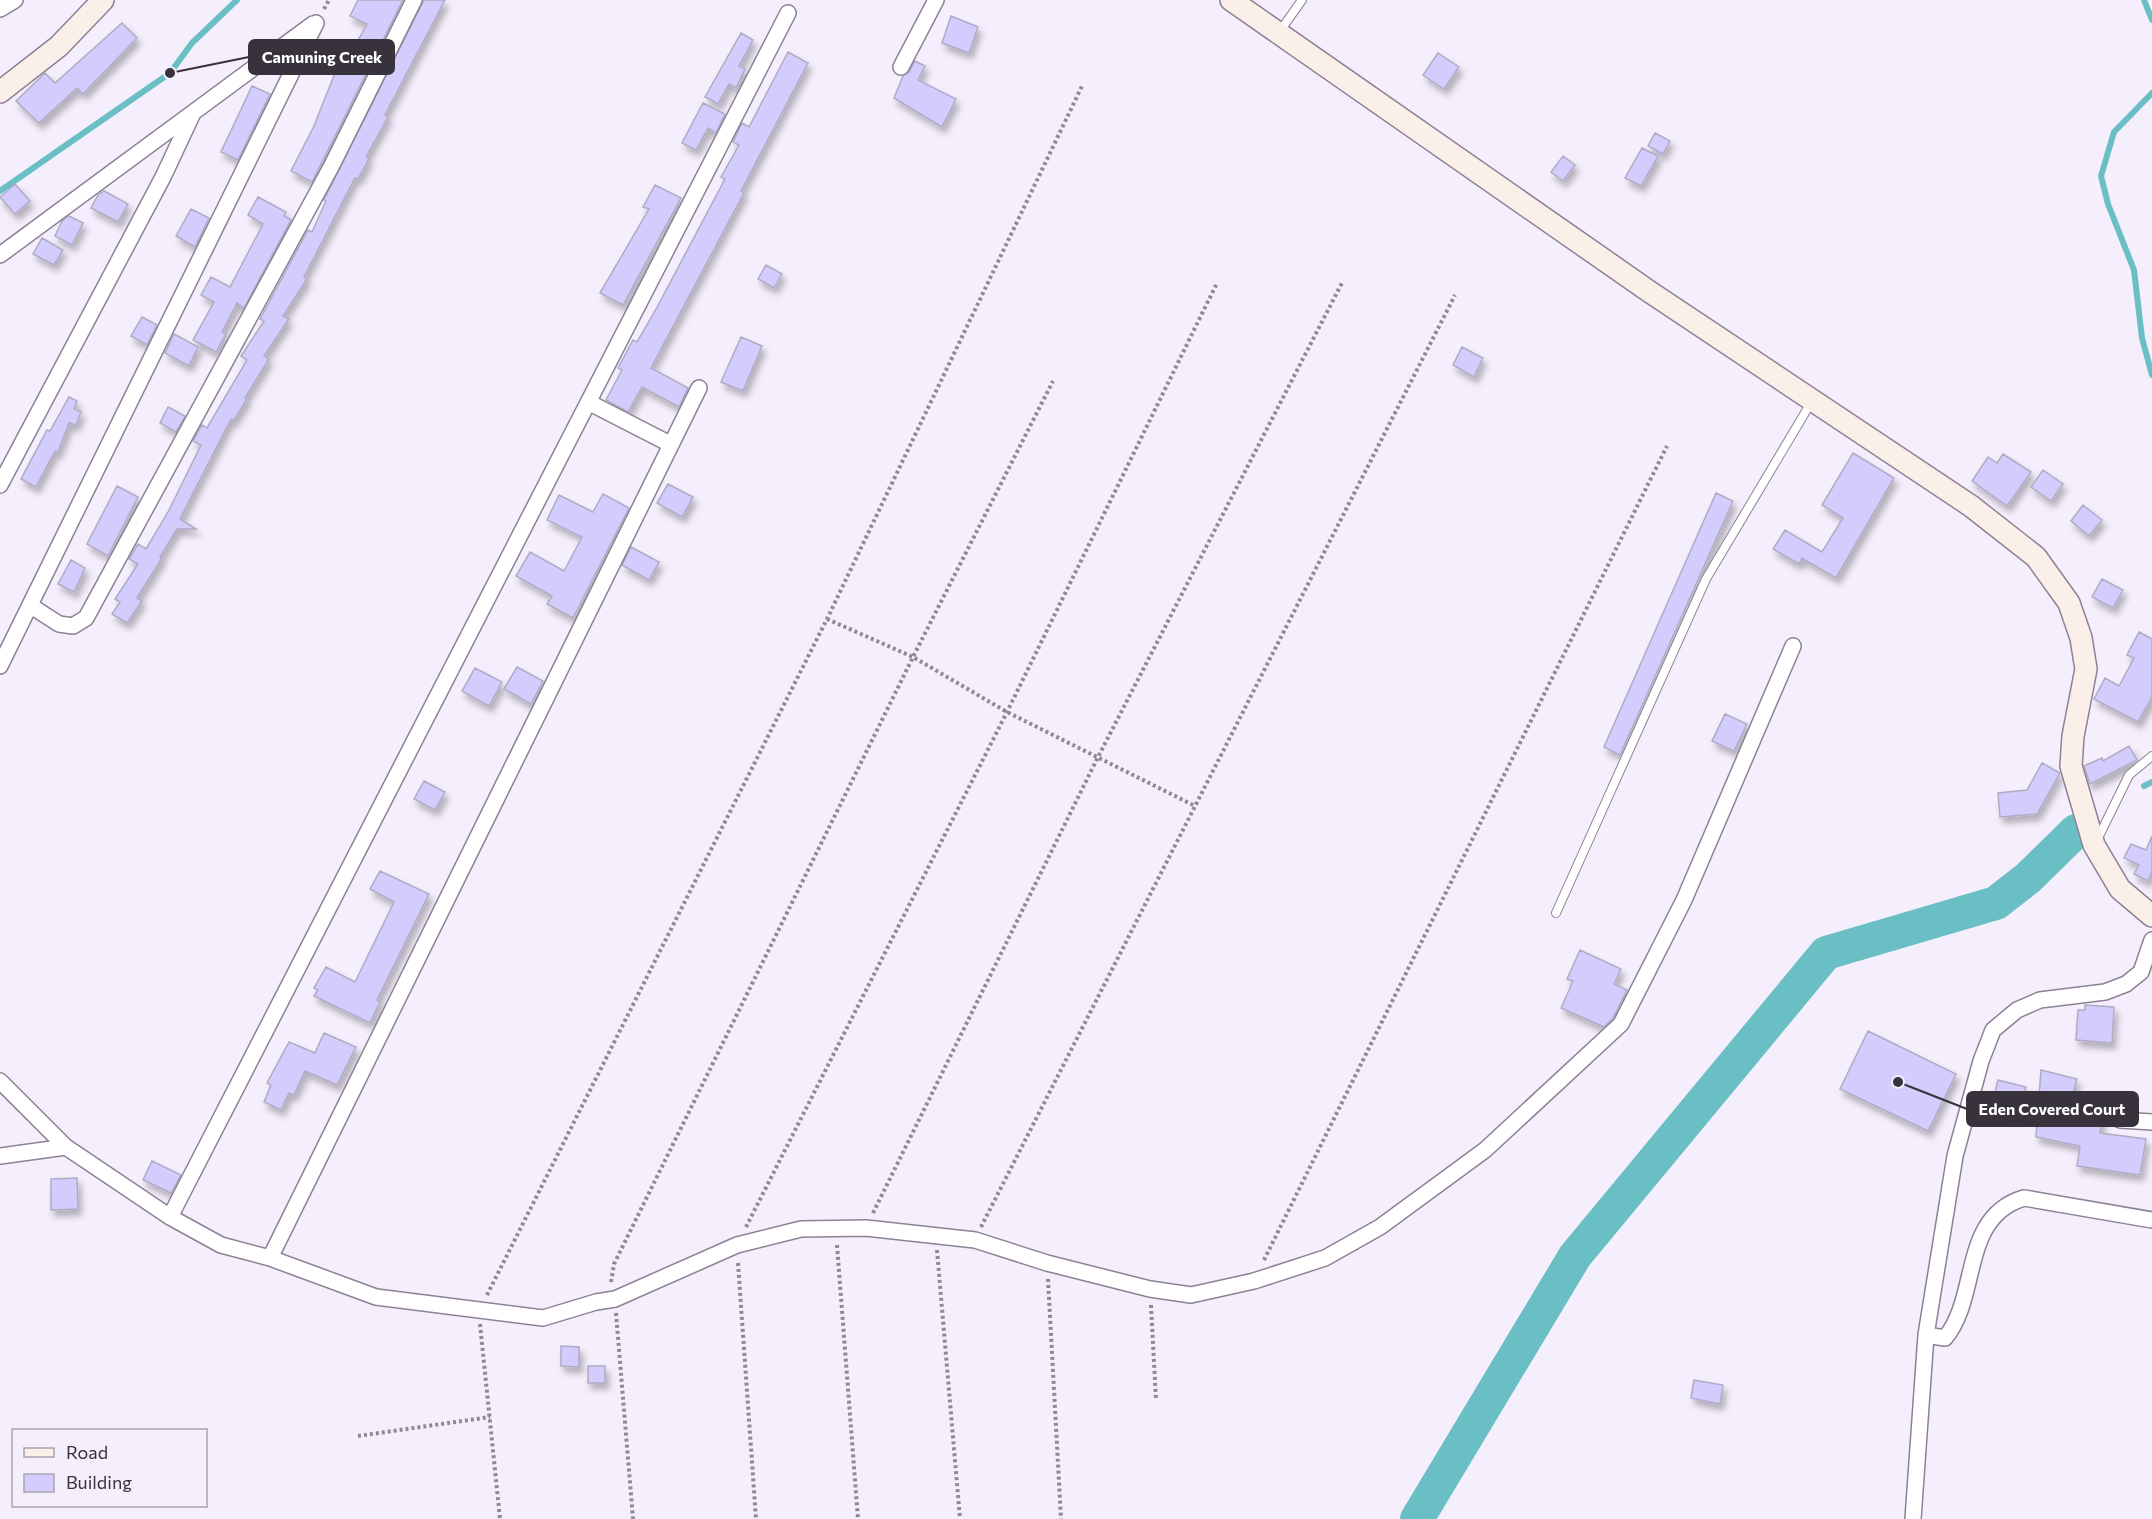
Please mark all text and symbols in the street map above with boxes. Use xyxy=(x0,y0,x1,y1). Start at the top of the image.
callout: Camuning Creek xyxy=(249,40,394,74)
text: Camuning Creek xyxy=(262,47,383,66)
callout: Eden Covered Court xyxy=(1967,1092,2138,1126)
text: Eden Covered Court xyxy=(1979,1099,2126,1118)
legend xyxy=(12,1429,207,1507)
text: Road xyxy=(66,1441,108,1463)
text: Building xyxy=(66,1471,132,1493)

